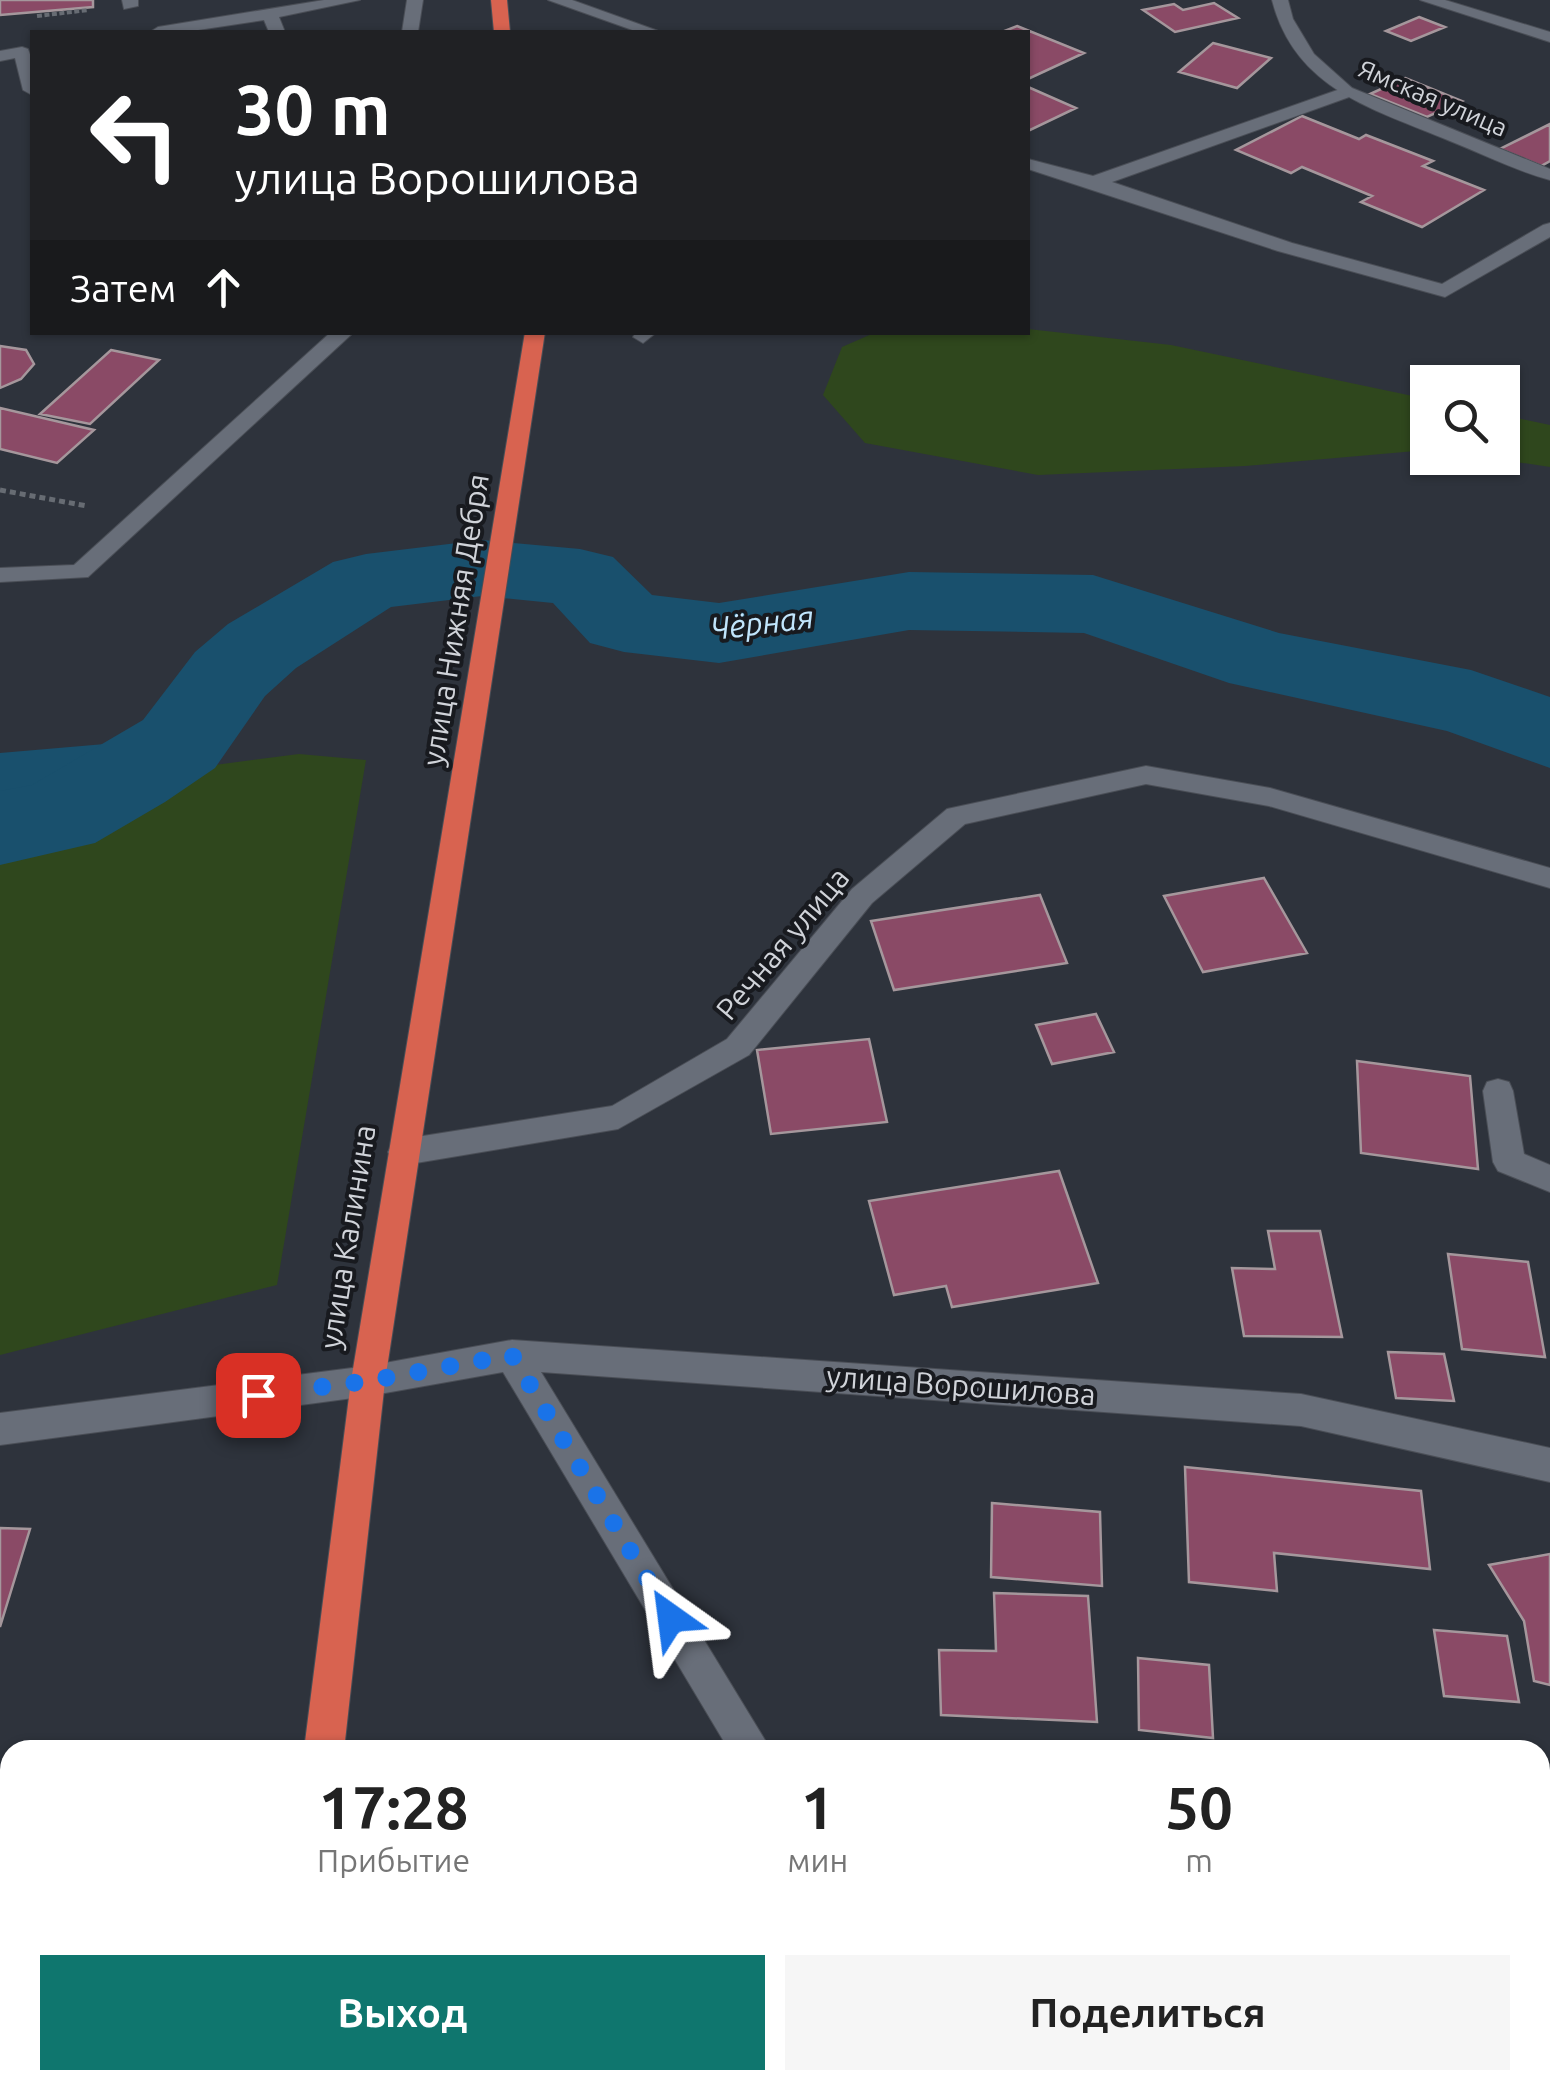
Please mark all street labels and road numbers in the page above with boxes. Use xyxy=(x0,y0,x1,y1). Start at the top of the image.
street label: Ямская улица xyxy=(1354,54,1512,142)
street label: улица Нижняя Дебря xyxy=(415,471,495,768)
street label: Речная улица xyxy=(709,861,856,1026)
street label: улица Калинина xyxy=(313,1122,381,1351)
street label: улица Ворошилова xyxy=(825,1359,1097,1411)

